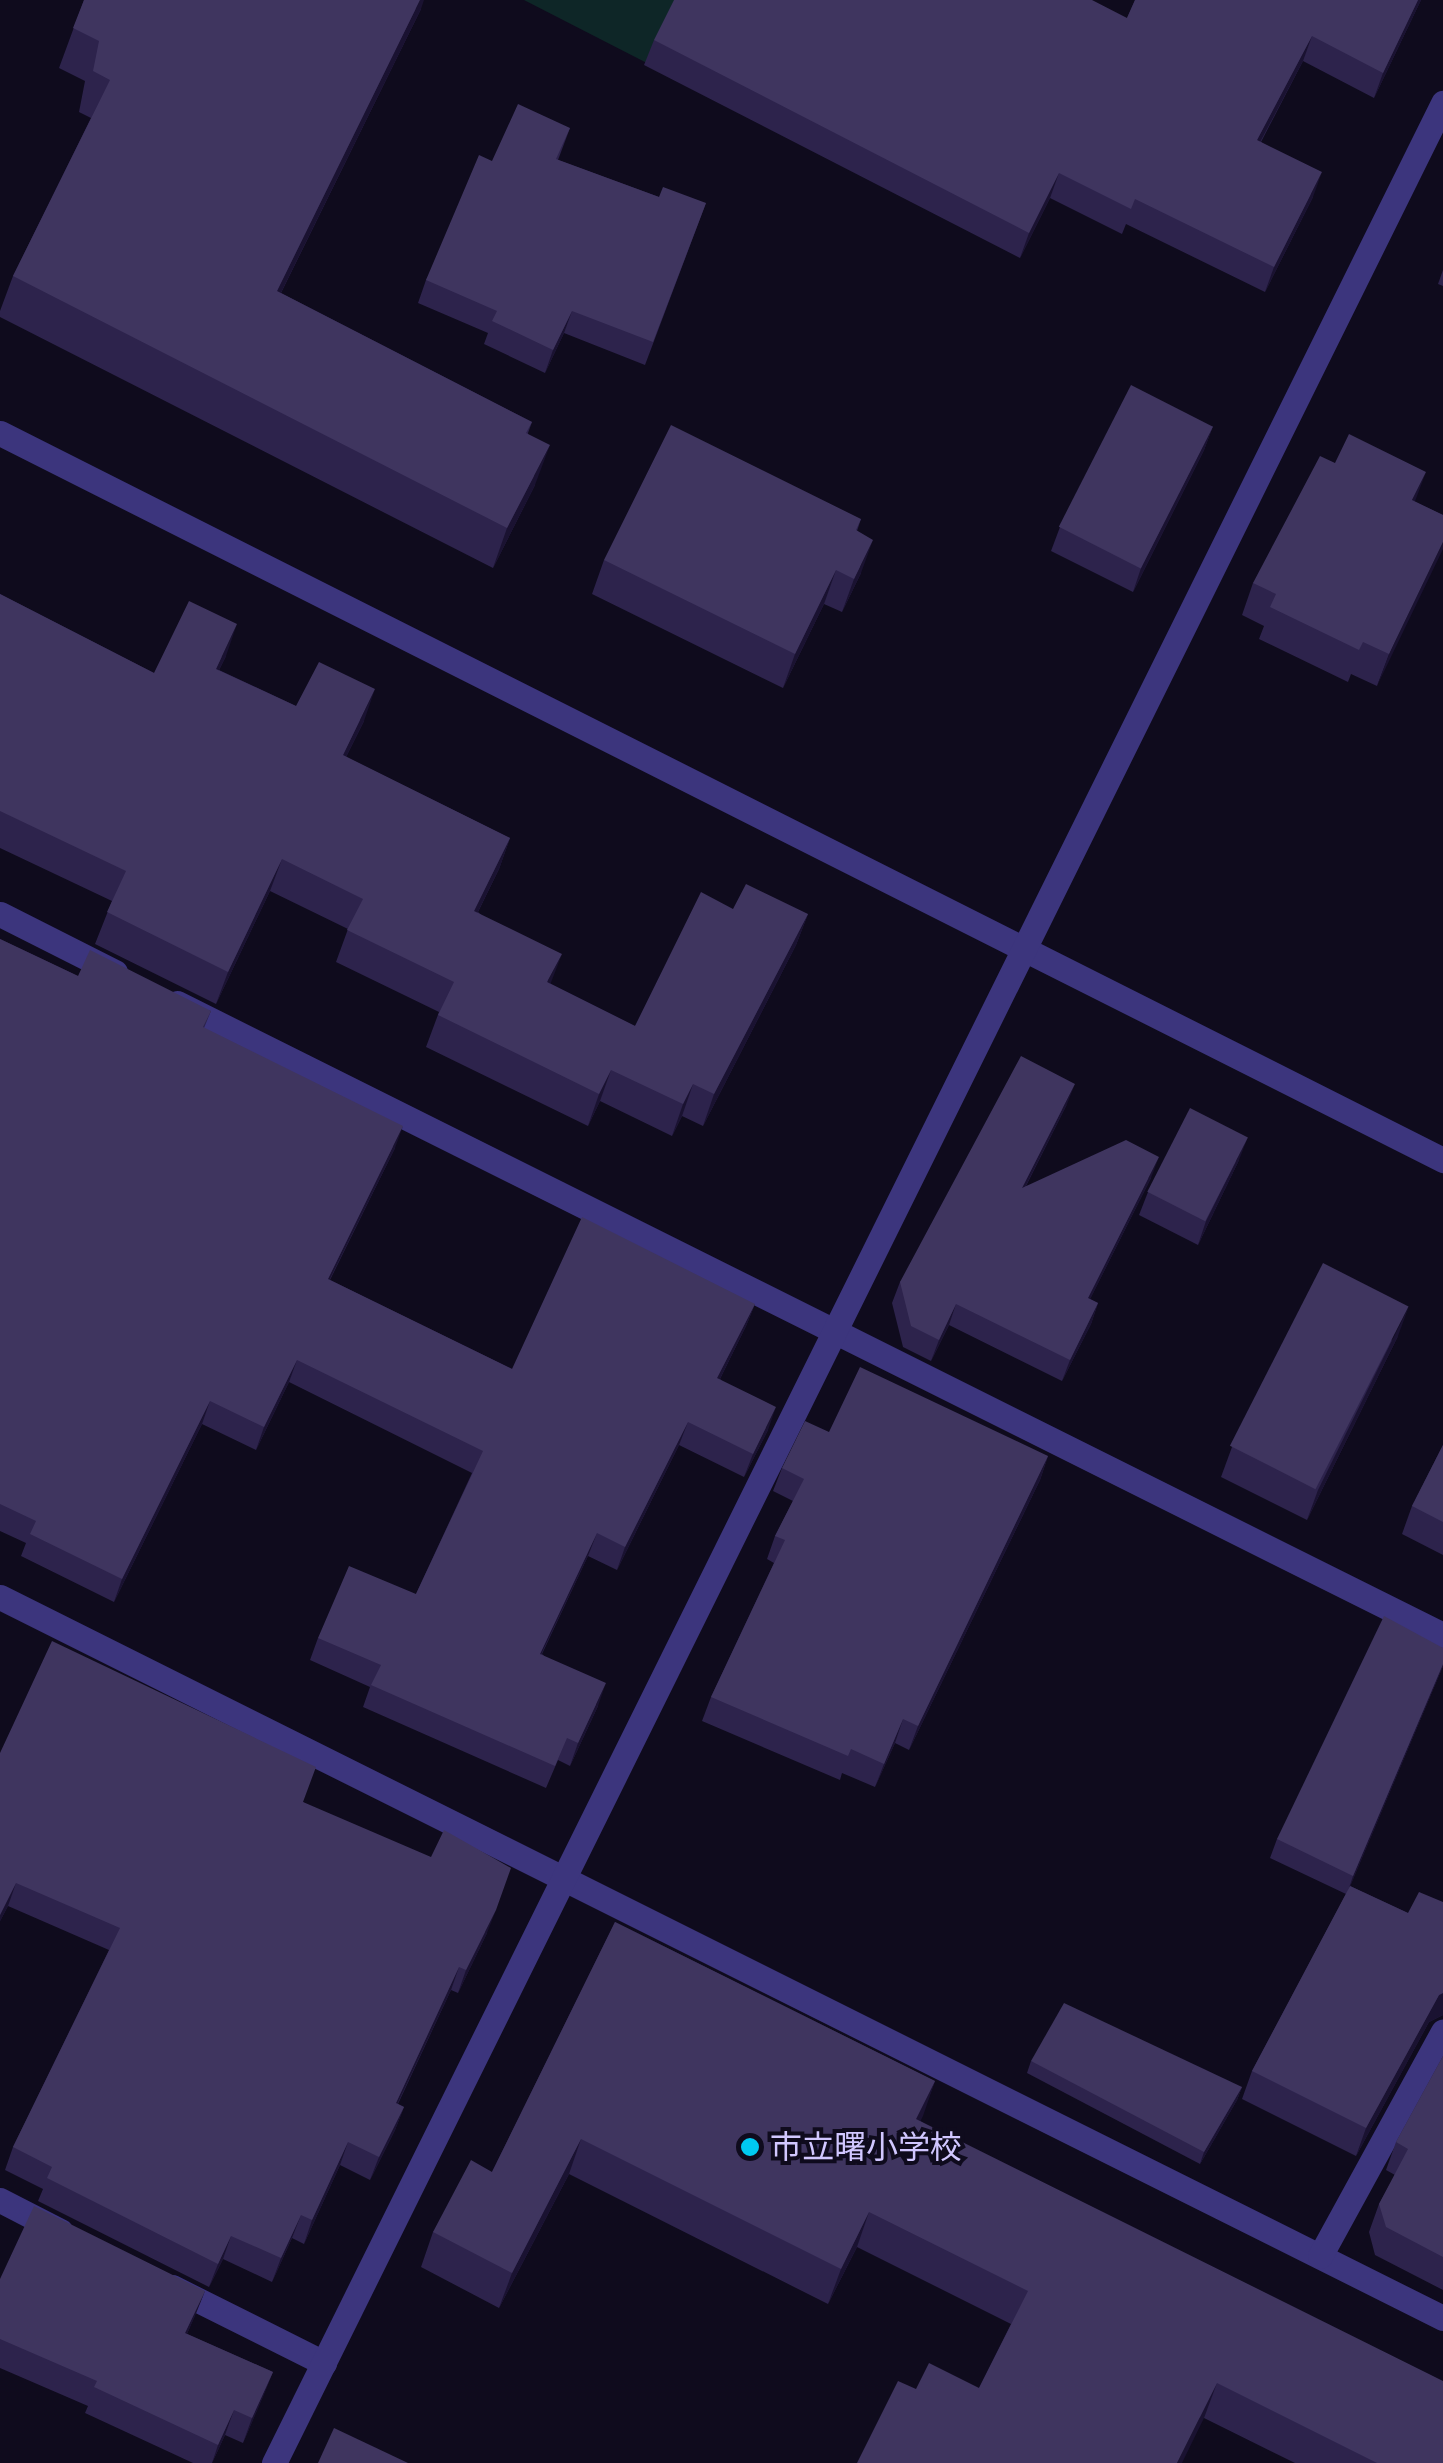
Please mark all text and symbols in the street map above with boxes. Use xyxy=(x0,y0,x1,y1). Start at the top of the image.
place label: 市立曙小学校 xyxy=(770,2128,962,2166)
marker: 市立曙小学校 xyxy=(739,2136,761,2158)

